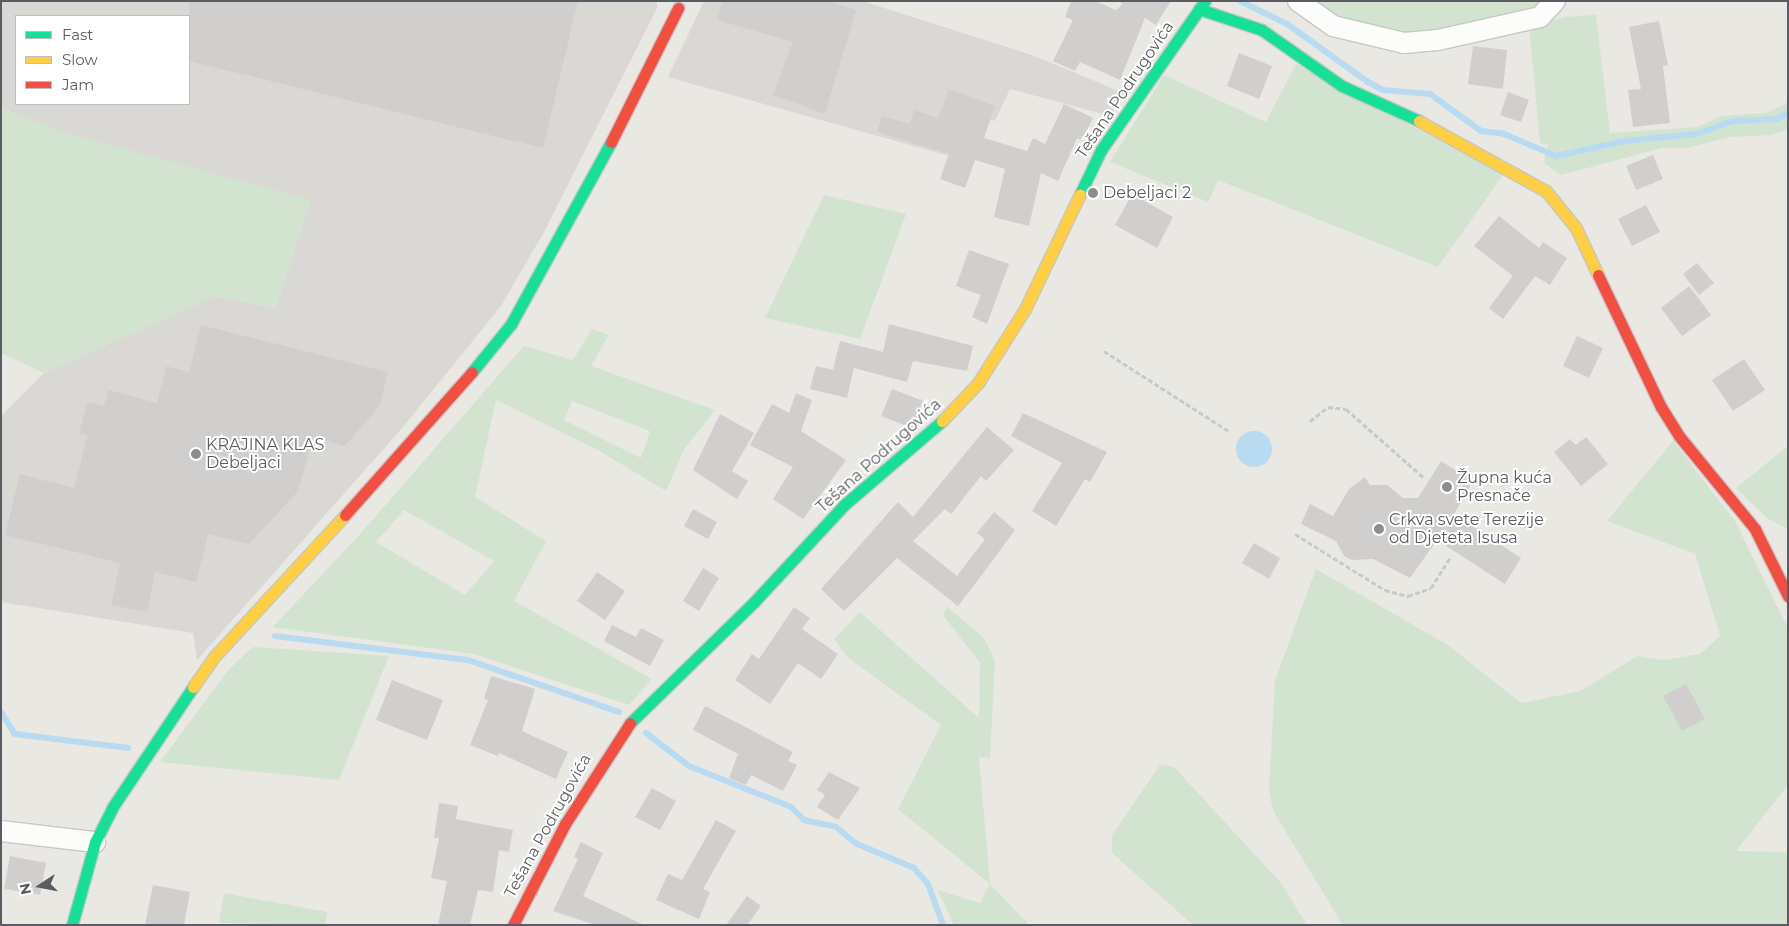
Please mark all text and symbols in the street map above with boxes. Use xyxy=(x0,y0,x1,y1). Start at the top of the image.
legend xyxy=(15,15,190,105)
street label: Tešana Podrugovića xyxy=(1072,18,1178,162)
text: Fast xyxy=(62,25,93,44)
text: Slow xyxy=(62,50,98,69)
text: Jam xyxy=(62,75,94,94)
place label: Debeljaci 2 xyxy=(1103,183,1191,203)
marker: Debeljaci 2 xyxy=(1087,187,1099,199)
street label: Tešana Podrugovića xyxy=(813,395,945,517)
place label: KRAJINA KLAS Debeljaci xyxy=(206,435,324,473)
marker: KRAJINA KLAS Debeljaci xyxy=(190,448,202,460)
place label: Župna kuća Presnače xyxy=(1457,468,1552,506)
marker: Župna kuća Presnače xyxy=(1441,481,1453,493)
place label: Crkva svete Terezije od Djeteta Isusa xyxy=(1389,510,1544,548)
marker: Crkva svete Terezije od Djeteta Isusa xyxy=(1373,523,1385,535)
street label: Tešana Podrugovića xyxy=(501,751,595,901)
north arrow xyxy=(15,861,65,911)
text: N xyxy=(15,882,35,896)

